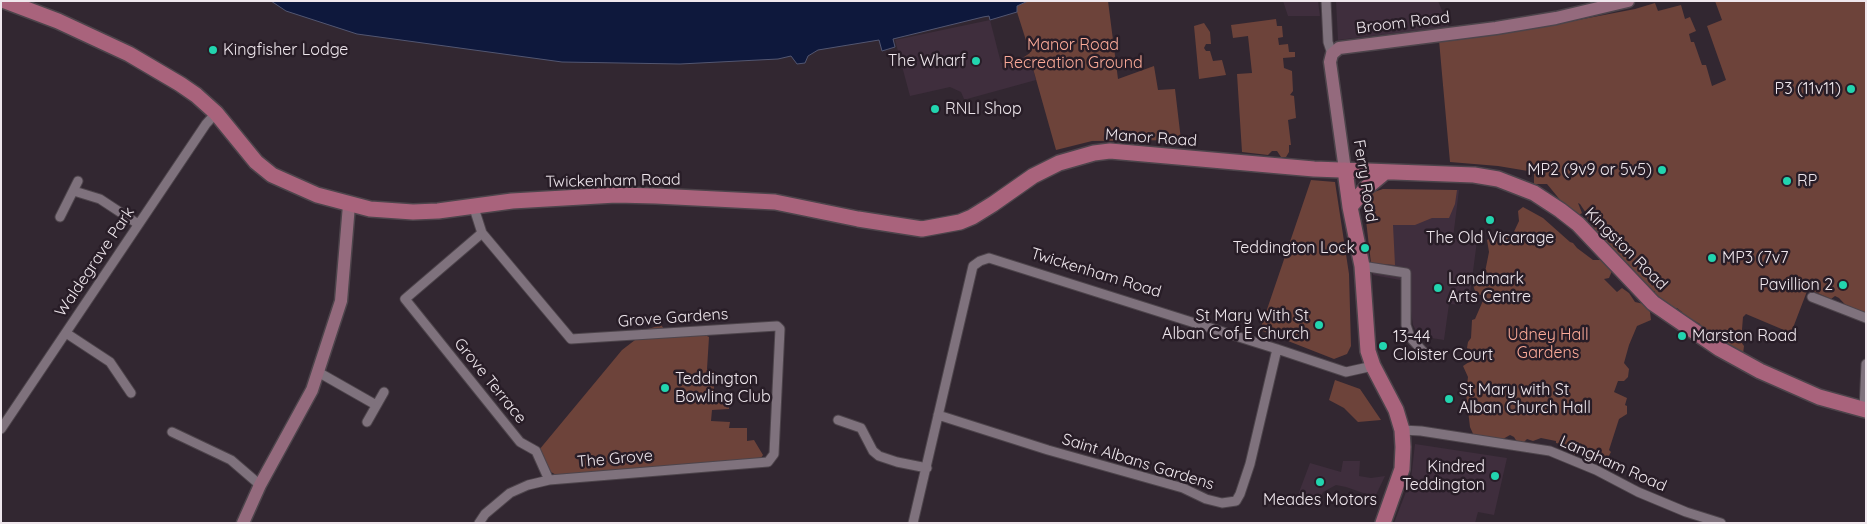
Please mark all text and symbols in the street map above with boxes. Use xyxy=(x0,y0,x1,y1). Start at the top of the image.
street label: Broom Road xyxy=(1355,8,1451,38)
park label: Manor Road Recreation Ground xyxy=(1003,35,1143,73)
place label: Kingfisher Lodge xyxy=(223,40,348,60)
marker: Kingfisher Lodge xyxy=(207,44,219,56)
place label: The Wharf xyxy=(888,51,966,71)
marker: The Wharf xyxy=(970,55,982,67)
place label: P3 (11v11) xyxy=(1775,79,1841,99)
marker: P3 (11v11) xyxy=(1845,83,1857,95)
place label: RNLI Shop xyxy=(945,99,1022,119)
marker: RNLI Shop xyxy=(929,103,941,115)
street label: Manor Road xyxy=(1104,125,1198,151)
street label: Ferry Road xyxy=(1349,138,1381,224)
place label: MP2 (9v9 or 5v5) xyxy=(1527,160,1652,180)
marker: MP2 (9v9 or 5v5) xyxy=(1656,164,1668,176)
street label: Twickenham Road xyxy=(545,170,681,192)
place label: RP xyxy=(1797,171,1817,191)
marker: RP xyxy=(1781,175,1793,187)
street label: Waldegrave Park xyxy=(51,203,139,321)
street label: Kingston Road xyxy=(1581,204,1671,294)
marker: The Old Vicarage xyxy=(1484,214,1496,226)
place label: The Old Vicarage xyxy=(1426,228,1554,248)
place label: Teddington Lock xyxy=(1233,238,1355,258)
marker: Teddington Lock xyxy=(1359,242,1371,254)
street label: Twickenham Road xyxy=(1028,244,1164,302)
place label: MP3 (7v7 xyxy=(1722,248,1788,268)
marker: MP3 (7v7 xyxy=(1706,252,1718,264)
place label: Landmark Arts Centre xyxy=(1448,269,1531,307)
place label: Pavillion 2 xyxy=(1759,275,1833,295)
marker: Pavillion 2 xyxy=(1837,279,1849,291)
marker: Landmark Arts Centre xyxy=(1432,282,1444,294)
street label: Grove Gardens xyxy=(617,305,729,331)
place label: St Mary With St Alban C of E Church xyxy=(1162,306,1309,344)
marker: St Mary With St Alban C of E Church xyxy=(1313,319,1325,331)
park label: Udney Hall Gardens xyxy=(1507,325,1589,363)
place label: Marston Road xyxy=(1692,326,1797,346)
place label: 13-44 Cloister Court xyxy=(1393,327,1493,365)
marker: Marston Road xyxy=(1676,330,1688,342)
street label: Grove Terrace xyxy=(450,334,530,428)
marker: 13-44 Cloister Court xyxy=(1377,340,1389,352)
place label: Teddington Bowling Club xyxy=(675,369,771,407)
place label: St Mary with St Alban Church Hall xyxy=(1459,380,1591,418)
marker: Teddington Bowling Club xyxy=(659,382,671,394)
marker: St Mary with St Alban Church Hall xyxy=(1443,393,1455,405)
street label: Saint Albans Gardens xyxy=(1060,430,1216,494)
street label: Langham Road xyxy=(1557,432,1669,496)
street label: The Grove xyxy=(576,446,654,472)
place label: Kindred Teddington xyxy=(1402,457,1485,495)
marker: Kindred Teddington xyxy=(1489,470,1501,482)
marker: Meades Motors xyxy=(1314,476,1326,488)
place label: Meades Motors xyxy=(1263,490,1377,510)

